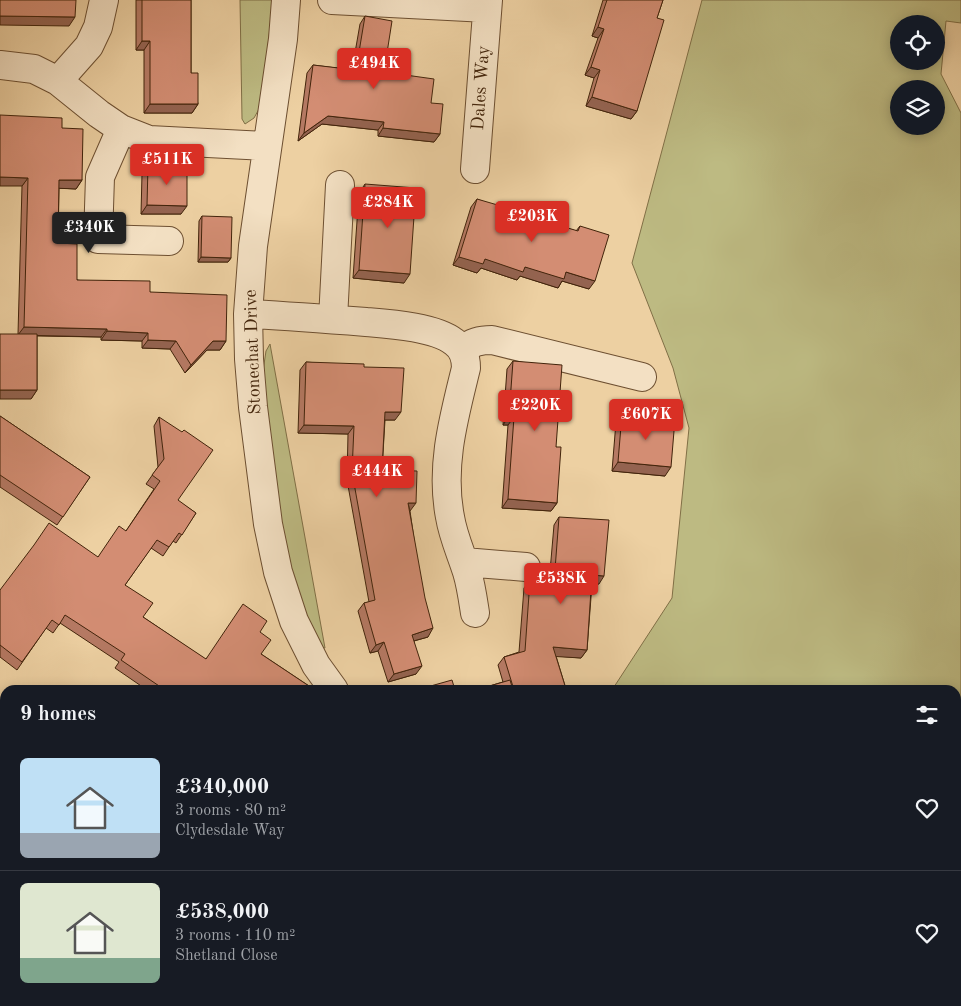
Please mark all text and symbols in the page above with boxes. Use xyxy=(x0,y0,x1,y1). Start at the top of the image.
map controls xyxy=(890,15,945,135)
button: locate xyxy=(890,15,945,70)
street label: Dales Way xyxy=(469,45,493,131)
pin: £494K xyxy=(339,48,409,90)
text: £494K xyxy=(348,56,400,72)
button: layers xyxy=(890,80,945,135)
pin: £511K xyxy=(132,144,202,186)
text: £511K xyxy=(141,152,193,168)
pin: £284K xyxy=(353,186,423,229)
text: £284K xyxy=(362,195,414,211)
pin: £203K xyxy=(497,200,567,243)
text: £203K xyxy=(506,209,558,225)
pin: £340K xyxy=(54,212,124,254)
text: £340K xyxy=(63,220,115,236)
street label: Stonechat Drive xyxy=(242,289,264,415)
pin: £220K xyxy=(500,390,570,432)
text: £220K xyxy=(509,398,561,414)
pin: £607K xyxy=(611,398,681,441)
text: £607K xyxy=(620,407,672,423)
pin: £444K xyxy=(342,456,412,498)
text: £444K xyxy=(351,464,403,480)
pin: £538K xyxy=(526,562,596,605)
text: £538K xyxy=(535,571,587,587)
icon: filters xyxy=(913,701,941,729)
text: 9 homes xyxy=(20,704,96,725)
text: £340,000 xyxy=(175,777,269,798)
icon: home xyxy=(60,778,120,838)
icon: heart xyxy=(913,794,941,822)
text: 3 rooms · 80 m² xyxy=(175,803,286,819)
text: Clydesdale Way xyxy=(175,823,285,839)
text: £538,000 xyxy=(175,902,269,923)
icon: home xyxy=(60,903,120,963)
icon: heart xyxy=(913,919,941,947)
text: 3 rooms · 110 m² xyxy=(175,928,295,944)
text: Shetland Close xyxy=(175,948,278,964)

